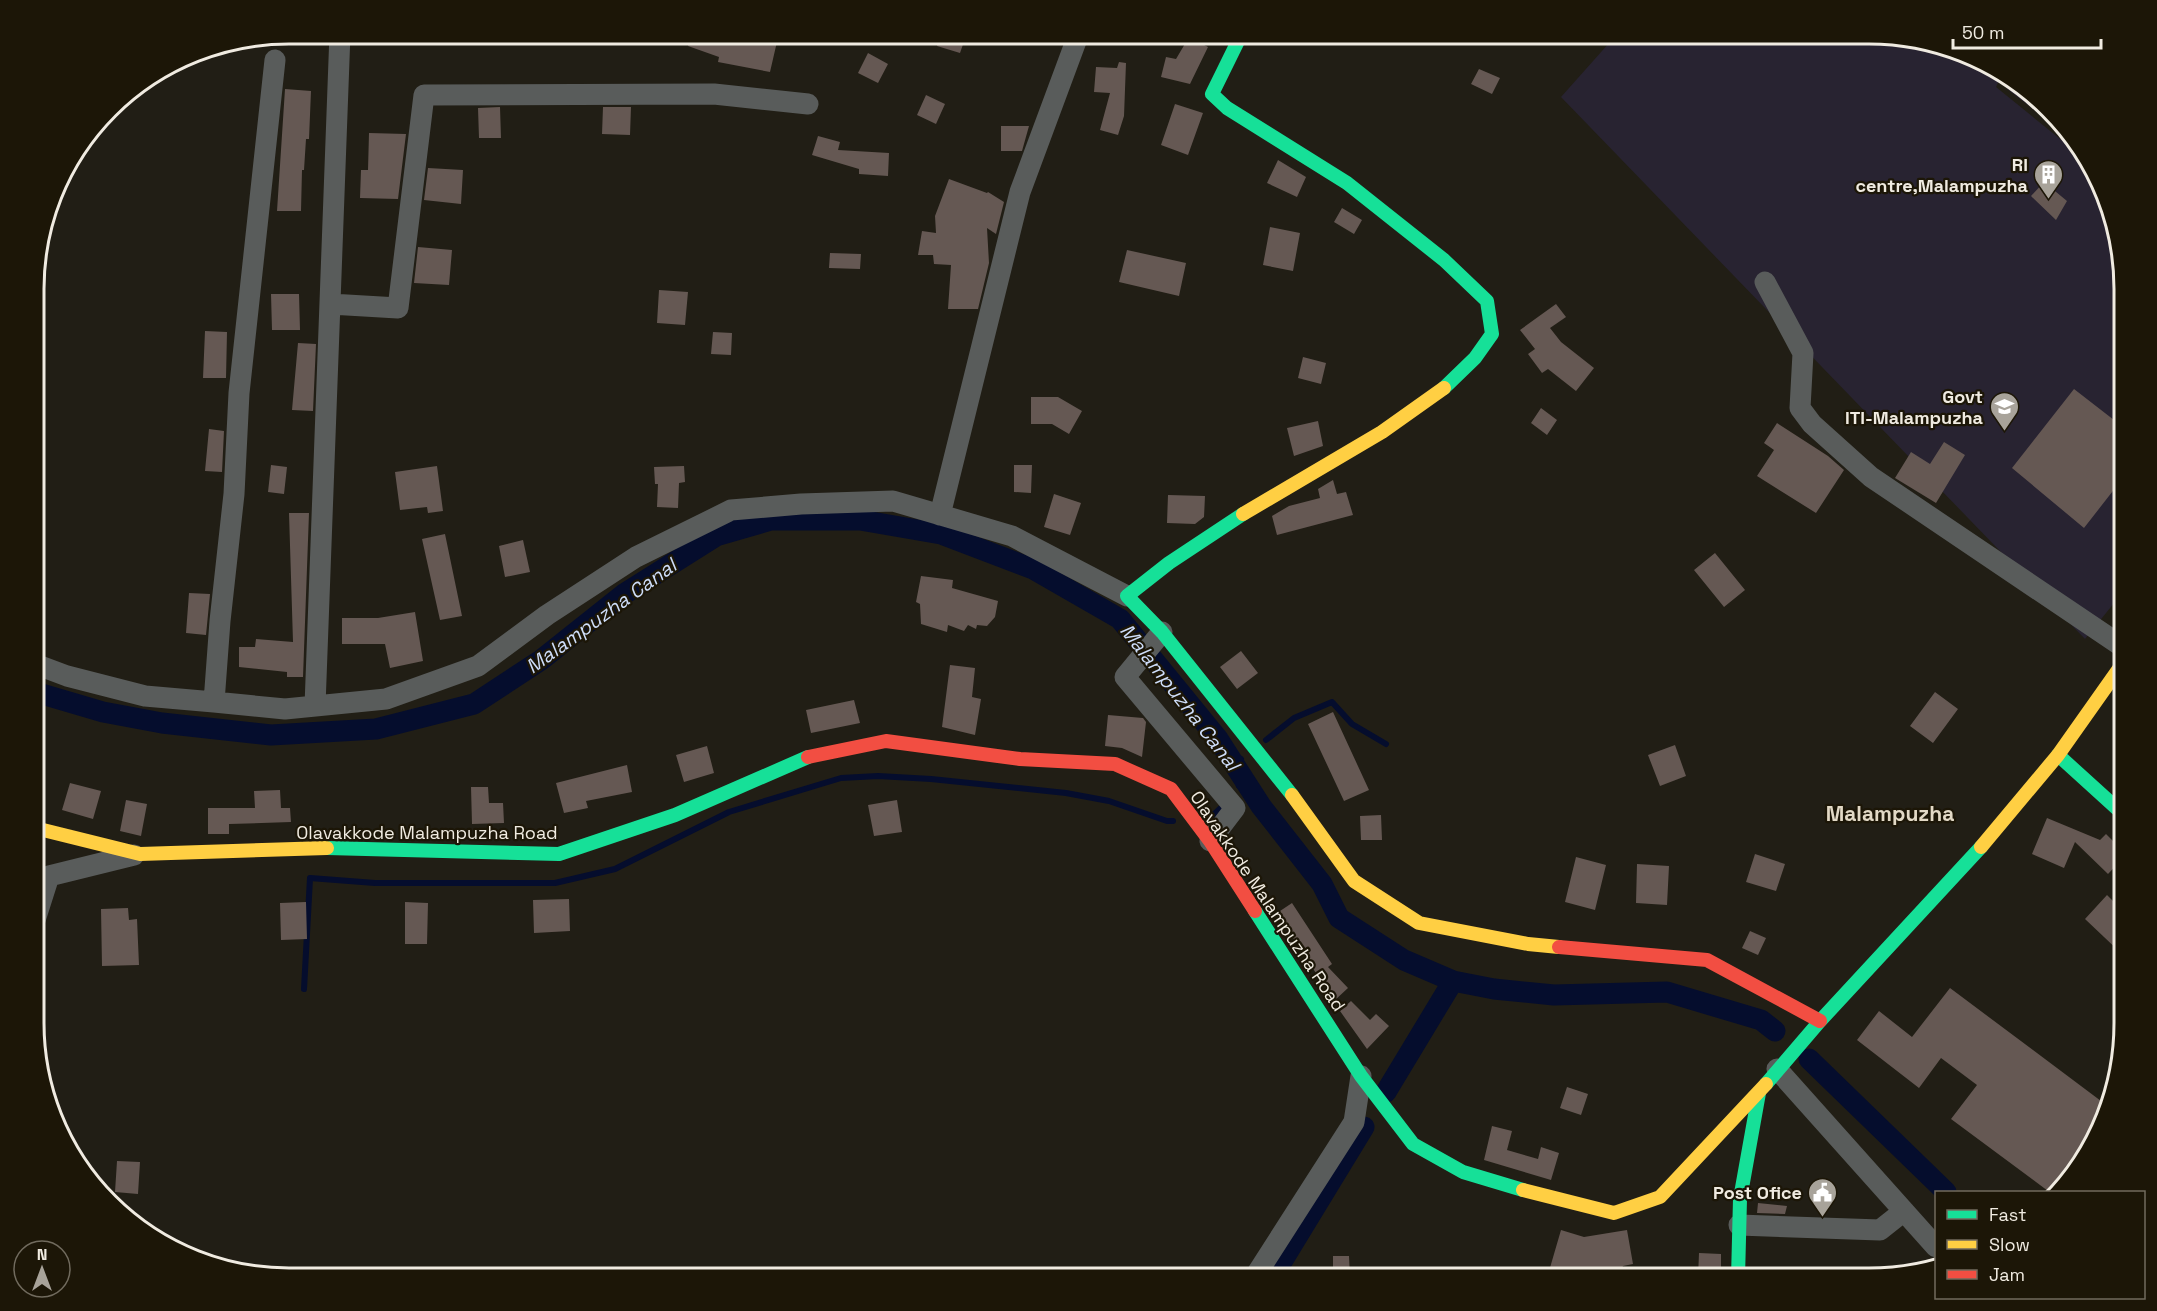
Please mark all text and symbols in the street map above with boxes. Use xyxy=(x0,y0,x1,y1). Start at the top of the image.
scale bar xyxy=(1953,12,2102,50)
text: 50 m xyxy=(1962,21,2004,44)
place label: RI centre,Malampuzha xyxy=(1855,153,2029,197)
building icon: RI centre,Malampuzha xyxy=(2033,158,2065,200)
place label: Govt ITI-Malampuzha xyxy=(1845,385,1984,429)
school or university icon: Govt ITI-Malampuzha xyxy=(1988,390,2020,432)
water label: Malampuzha Canal xyxy=(521,551,683,679)
water label: Malampuzha Canal xyxy=(1114,618,1247,778)
street label: Olavakkode Malampuzha Road xyxy=(1185,786,1351,1016)
district label: Malampuzha xyxy=(1826,800,1954,827)
street label: Olavakkode Malampuzha Road xyxy=(296,821,558,844)
public building icon: Post Ofice xyxy=(1807,1176,1839,1218)
place label: Post Ofice xyxy=(1713,1181,1802,1204)
legend xyxy=(1935,1191,2145,1299)
text: Fast xyxy=(1989,1203,2026,1226)
text: Slow xyxy=(1989,1233,2030,1256)
north arrow xyxy=(12,1239,72,1299)
text: N xyxy=(37,1244,47,1265)
text: Jam xyxy=(1989,1263,2025,1286)

